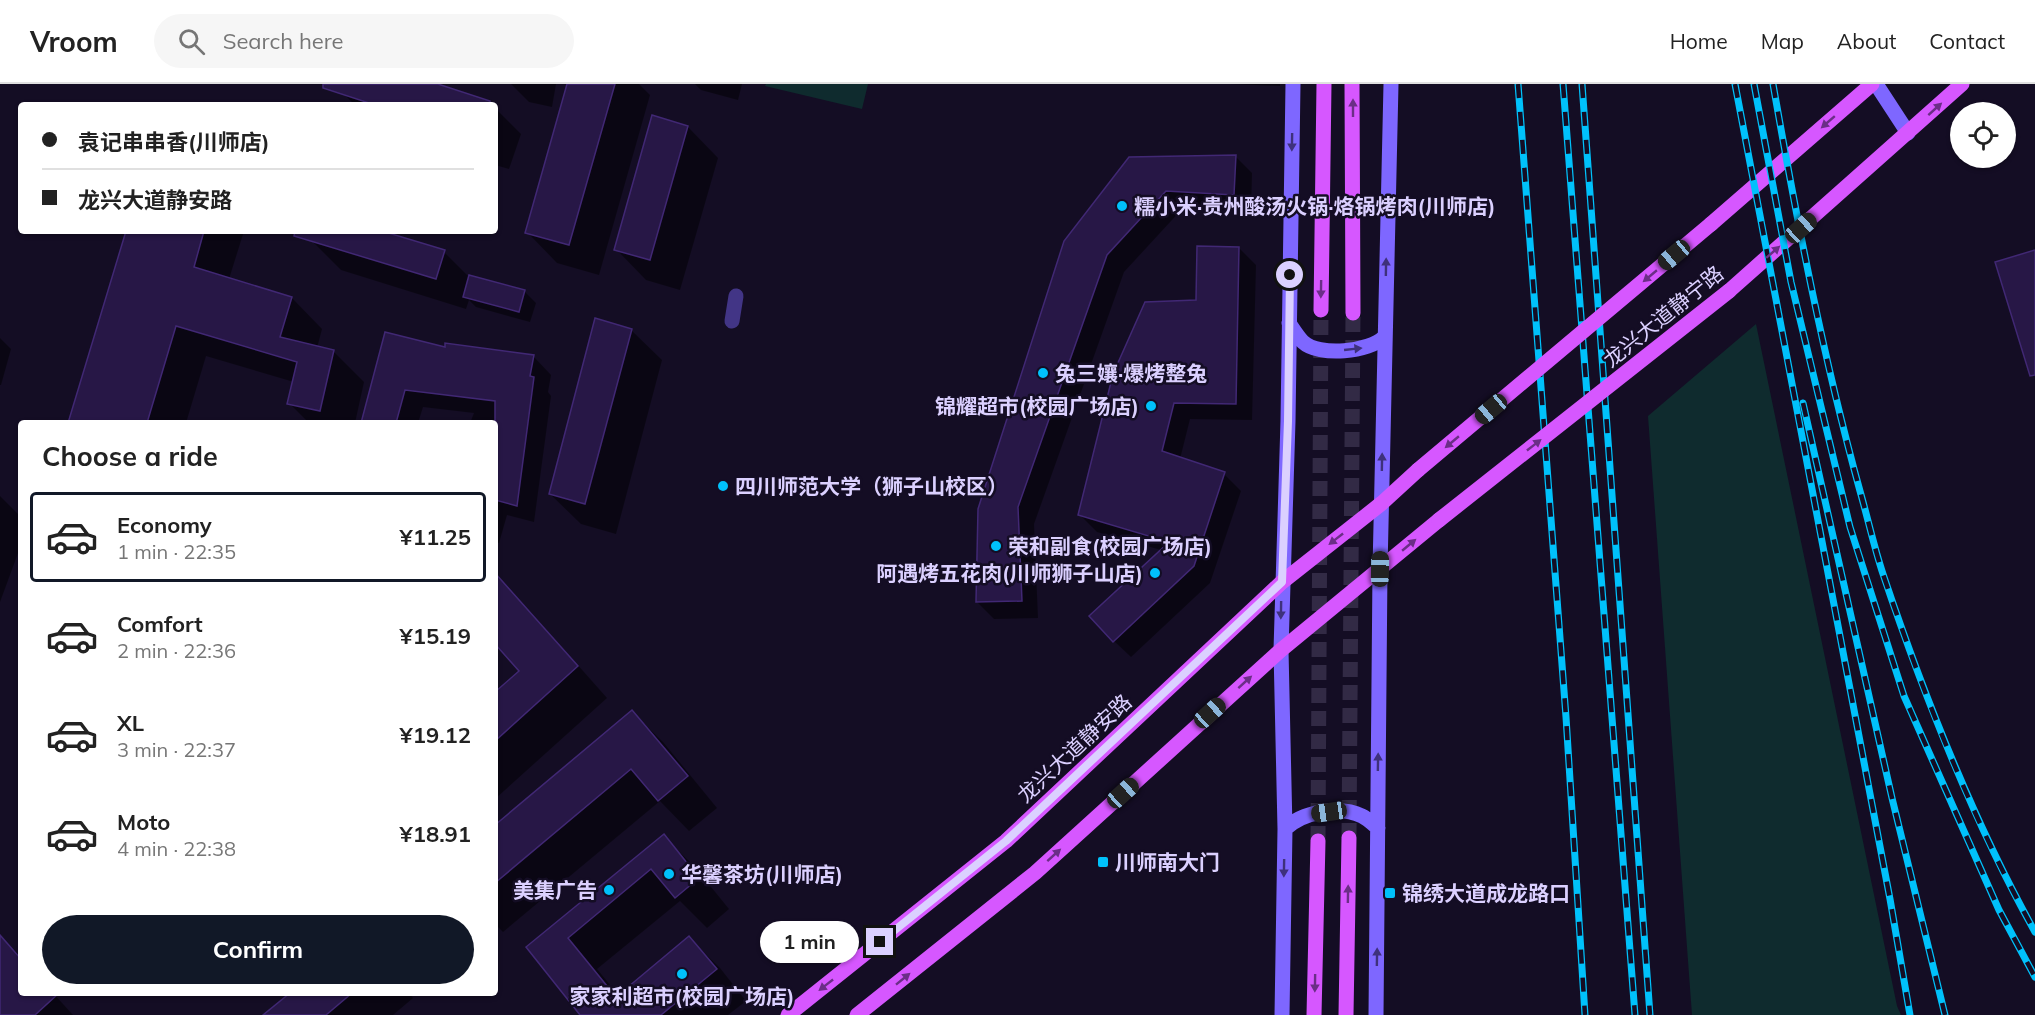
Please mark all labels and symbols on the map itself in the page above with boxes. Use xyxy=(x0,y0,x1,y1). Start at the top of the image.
one-way arrow xyxy=(1348,98,1357,117)
one-way arrow xyxy=(1927,103,1942,116)
one-way arrow xyxy=(1820,116,1836,129)
one-way arrow xyxy=(1287,133,1297,152)
place label: 糯小米·贵州酸汤火锅·烙锅烤肉(川师店) xyxy=(1134,193,1496,219)
marker: 糯小米·贵州酸汤火锅·烙锅烤肉(川师店) xyxy=(1115,199,1129,213)
car xyxy=(1782,209,1820,247)
car xyxy=(1654,237,1694,273)
one-way arrow xyxy=(1765,246,1780,259)
one-way arrow xyxy=(1381,257,1391,276)
street label: 龙兴大道静宁路 xyxy=(1598,260,1728,372)
route start xyxy=(1276,261,1303,288)
one-way arrow xyxy=(1642,269,1658,282)
one-way arrow xyxy=(1316,280,1326,299)
one-way arrow xyxy=(1344,344,1363,354)
place label: 兔三孃·爆烤整兔 xyxy=(1055,360,1207,386)
marker: 兔三孃·爆烤整兔 xyxy=(1036,366,1050,380)
car xyxy=(1471,391,1511,427)
place label: 锦耀超市(校园广场店) xyxy=(935,393,1139,419)
marker: 锦耀超市(校园广场店) xyxy=(1144,399,1158,413)
one-way arrow xyxy=(1444,435,1460,448)
one-way arrow xyxy=(1526,439,1542,452)
one-way arrow xyxy=(1378,452,1387,471)
place label: 四川师范大学（狮子山校区） xyxy=(735,473,1008,499)
marker: 四川师范大学（狮子山校区） xyxy=(716,479,730,493)
place label: 荣和副食(校园广场店) xyxy=(1008,533,1212,559)
one-way arrow xyxy=(1328,533,1344,546)
marker: 荣和副食(校园广场店) xyxy=(989,539,1003,553)
one-way arrow xyxy=(1402,539,1417,551)
car xyxy=(1371,551,1389,587)
place label: 阿遇烤五花肉(川师狮子山店) xyxy=(876,560,1143,586)
marker: 阿遇烤五花肉(川师狮子山店) xyxy=(1148,566,1162,580)
one-way arrow xyxy=(1276,601,1286,620)
one-way arrow xyxy=(1237,676,1252,689)
street label: 龙兴大道静安路 xyxy=(1011,688,1137,808)
car xyxy=(1191,694,1229,732)
one-way arrow xyxy=(1374,752,1383,771)
car xyxy=(1104,774,1142,812)
car xyxy=(1310,801,1348,823)
one-way arrow xyxy=(1046,849,1061,862)
place label: 川师南大门 xyxy=(1115,849,1220,875)
marker: 川师南大门 xyxy=(1096,855,1110,869)
one-way arrow xyxy=(1279,859,1289,878)
place label: 华馨茶坊(川师店) xyxy=(681,861,843,887)
marker: 华馨茶坊(川师店) xyxy=(662,867,676,881)
place label: 美集广告 xyxy=(513,877,597,903)
place label: 锦绣大道成龙路口 xyxy=(1402,880,1570,906)
marker: 美集广告 xyxy=(602,883,616,897)
one-way arrow xyxy=(1344,884,1353,903)
marker: 锦绣大道成龙路口 xyxy=(1383,886,1397,900)
callout: 1 min xyxy=(760,921,859,963)
route end xyxy=(866,928,893,955)
one-way arrow xyxy=(1372,947,1382,966)
marker: 家家利超市(校园广场店) xyxy=(675,967,689,981)
one-way arrow xyxy=(895,972,911,985)
one-way arrow xyxy=(1310,974,1319,993)
one-way arrow xyxy=(818,979,834,992)
place label: 家家利超市(校园广场店) xyxy=(570,983,794,1009)

